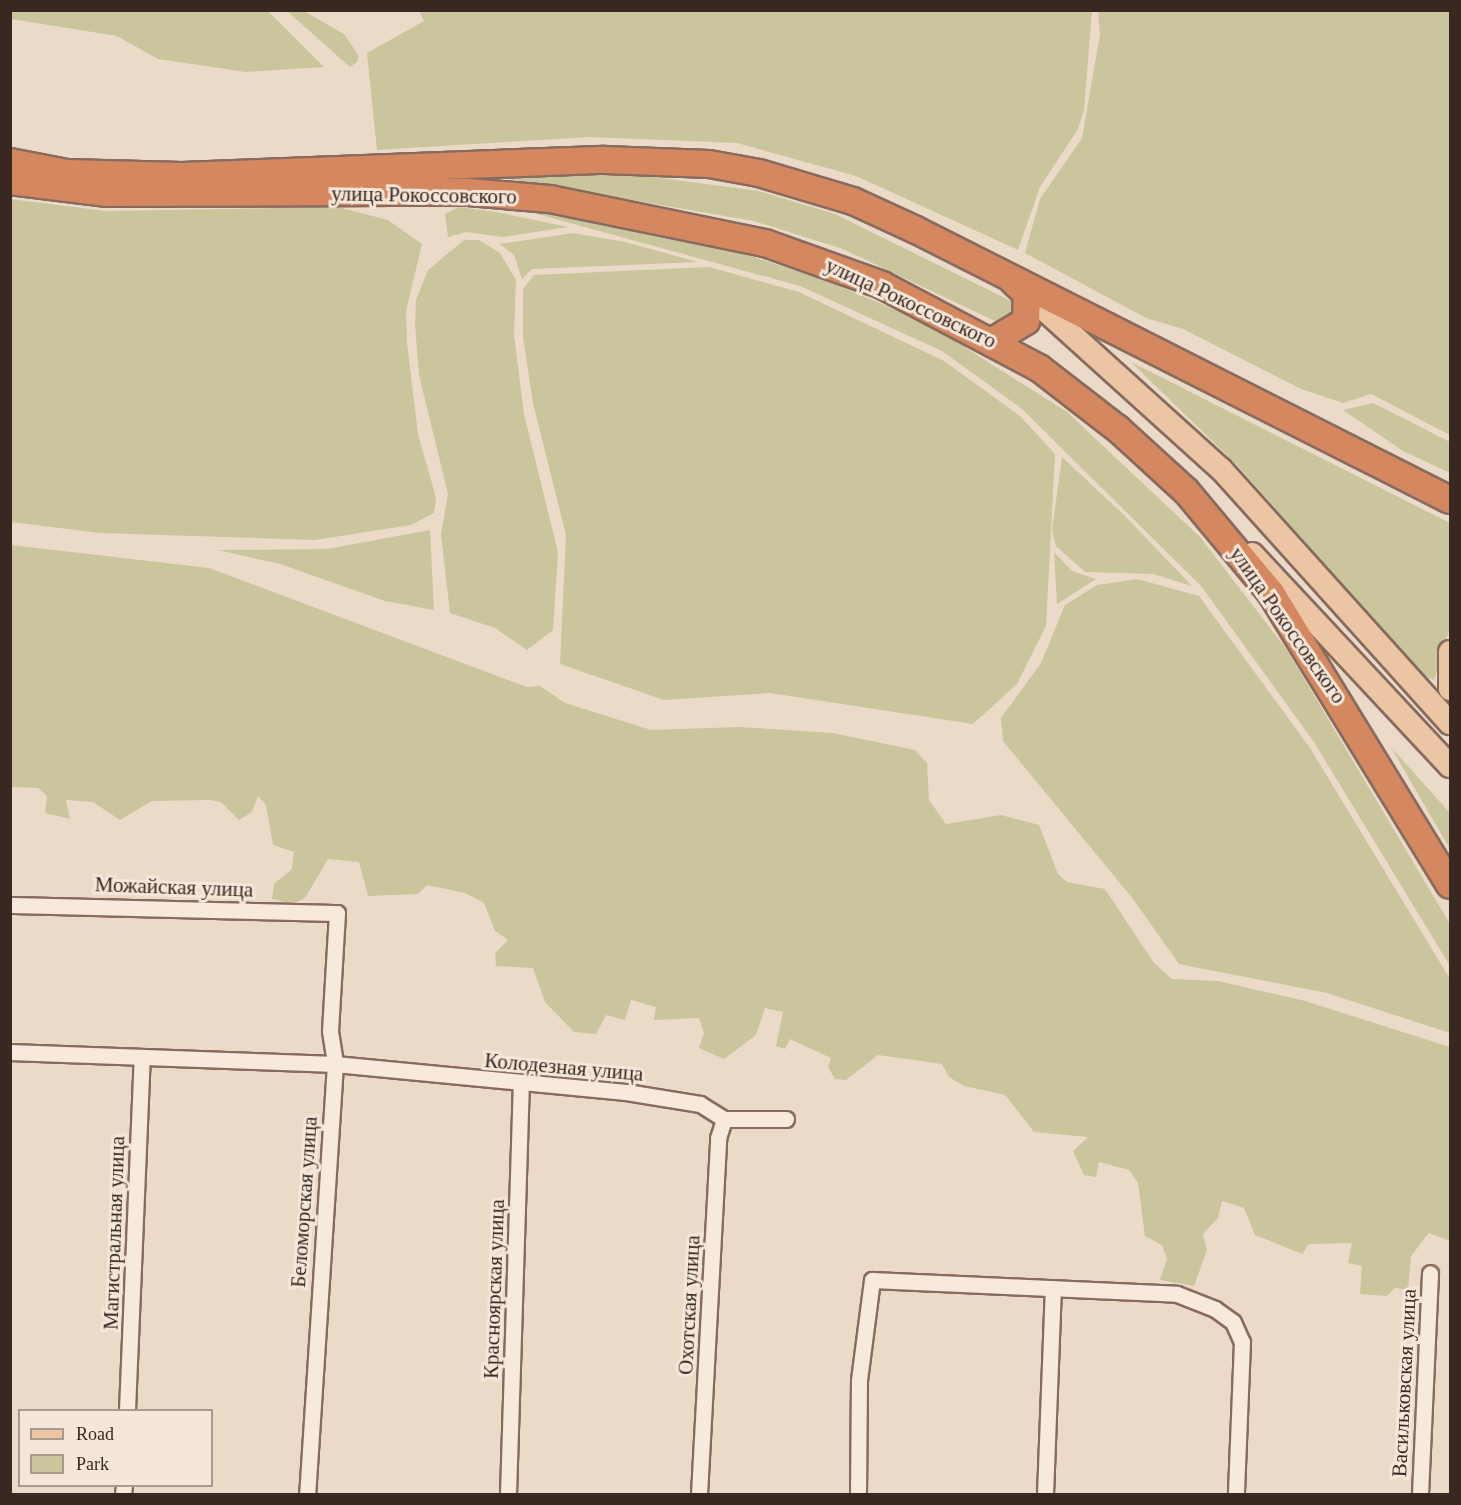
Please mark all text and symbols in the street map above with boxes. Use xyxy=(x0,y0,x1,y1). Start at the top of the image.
street label: улица Рокоссовского xyxy=(331,181,517,209)
street label: улица Рокоссовского xyxy=(822,252,1000,354)
street label: улица Рокоссовского xyxy=(1225,542,1351,708)
street label: Можайская улица xyxy=(94,872,254,902)
street label: Колодезная улица xyxy=(483,1047,645,1087)
street label: Беломорская улица xyxy=(285,1116,323,1288)
street label: Магистральная улица xyxy=(98,1136,130,1330)
street label: Красноярская улица xyxy=(478,1199,510,1379)
street label: Охотская улица xyxy=(673,1235,705,1375)
street label: Васильковская улица xyxy=(1386,1288,1422,1478)
legend xyxy=(18,1409,213,1487)
text: Road xyxy=(76,1424,114,1444)
text: Park xyxy=(76,1454,109,1474)

